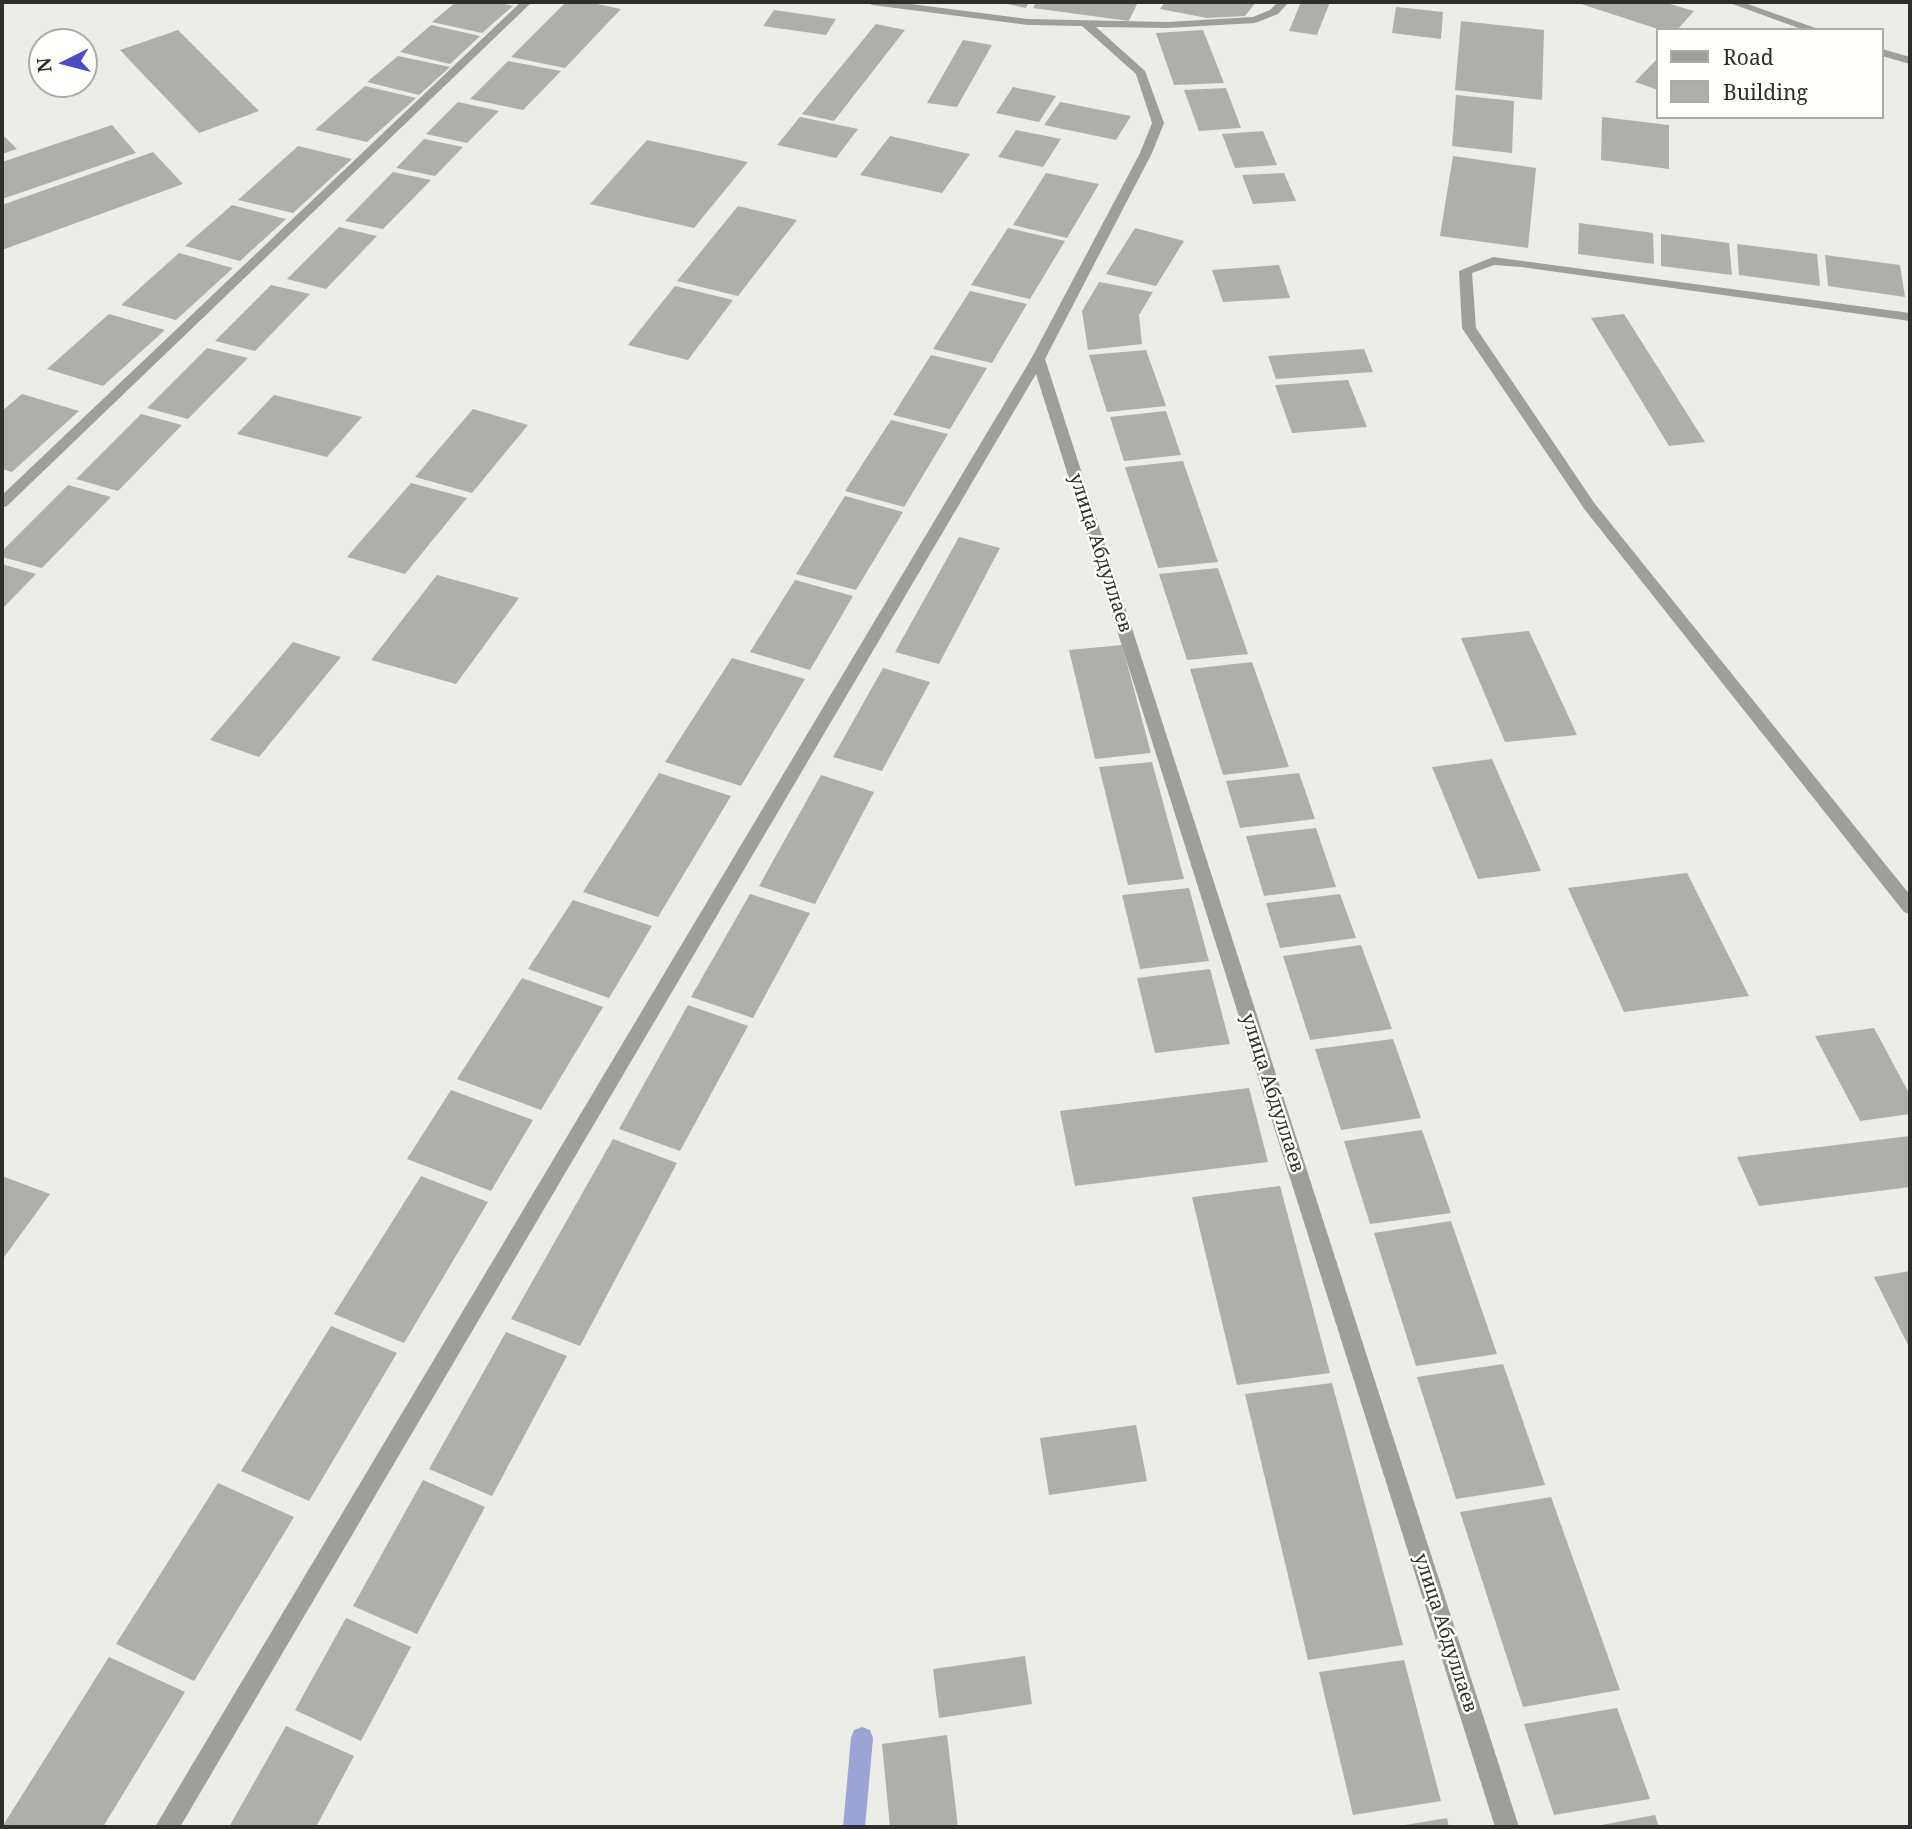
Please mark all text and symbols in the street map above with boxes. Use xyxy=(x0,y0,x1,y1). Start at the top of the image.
north arrow xyxy=(28,28,98,98)
legend xyxy=(1657,28,1884,119)
text: Road xyxy=(1723,43,1774,71)
text: N xyxy=(30,56,58,74)
text: Building xyxy=(1723,78,1808,106)
street label: улица Абдуллаев xyxy=(1064,471,1136,635)
street label: улица Абдуллаев xyxy=(1236,1011,1308,1175)
street label: улица Абдуллаев xyxy=(1409,1551,1481,1715)

